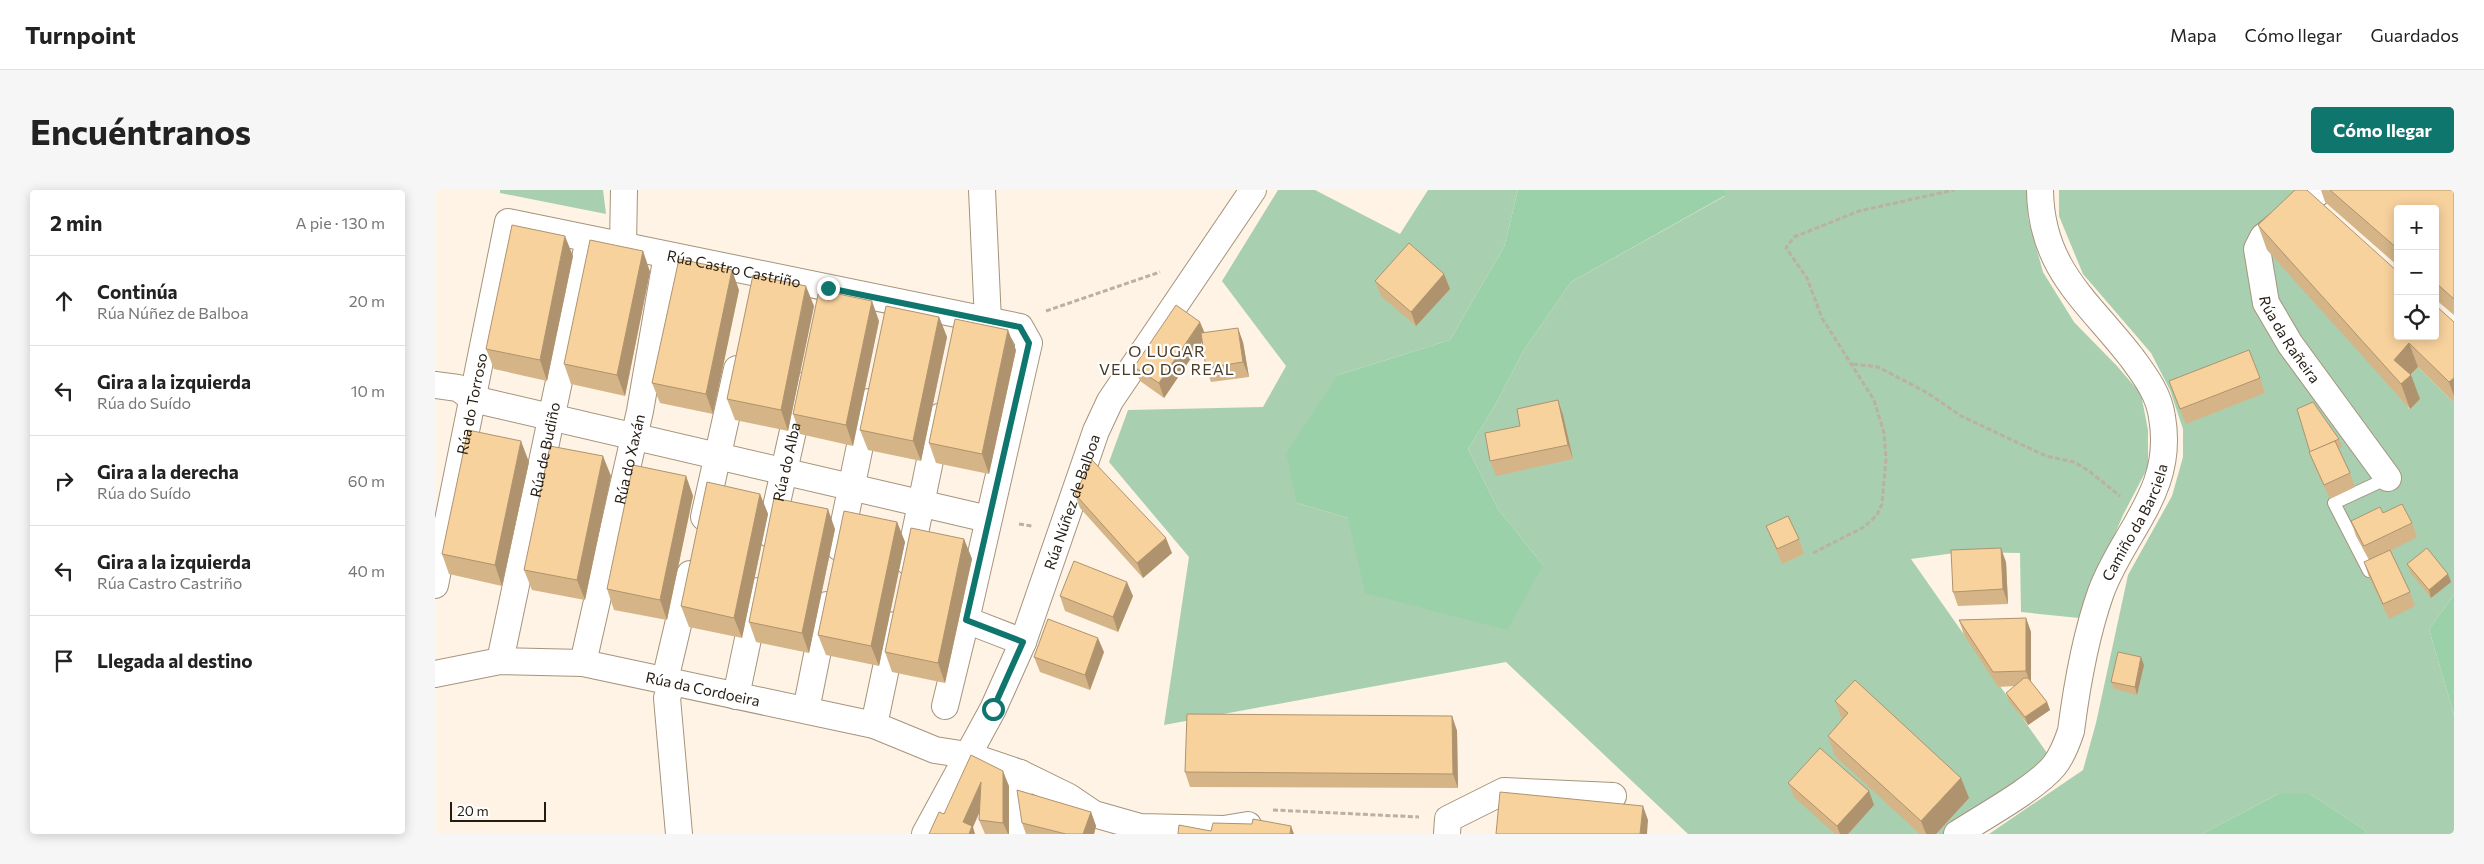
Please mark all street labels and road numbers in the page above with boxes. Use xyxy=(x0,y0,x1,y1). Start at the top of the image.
street label: Rúa Castro Castriño xyxy=(665,246,803,291)
street label: Rúa da Rañeira xyxy=(2256,295,2324,386)
street label: Rúa do Torroso xyxy=(452,351,490,456)
street label: Rúa de Budiño xyxy=(526,400,563,499)
street label: Rúa do Xaxán xyxy=(610,412,648,506)
street label: Rúa do Alba xyxy=(769,421,804,503)
street label: Rúa Núñez de Balboa xyxy=(1040,432,1103,572)
street label: Camiño da Barciela xyxy=(2098,462,2171,584)
street label: Rúa da Cordoeira xyxy=(644,668,762,710)

